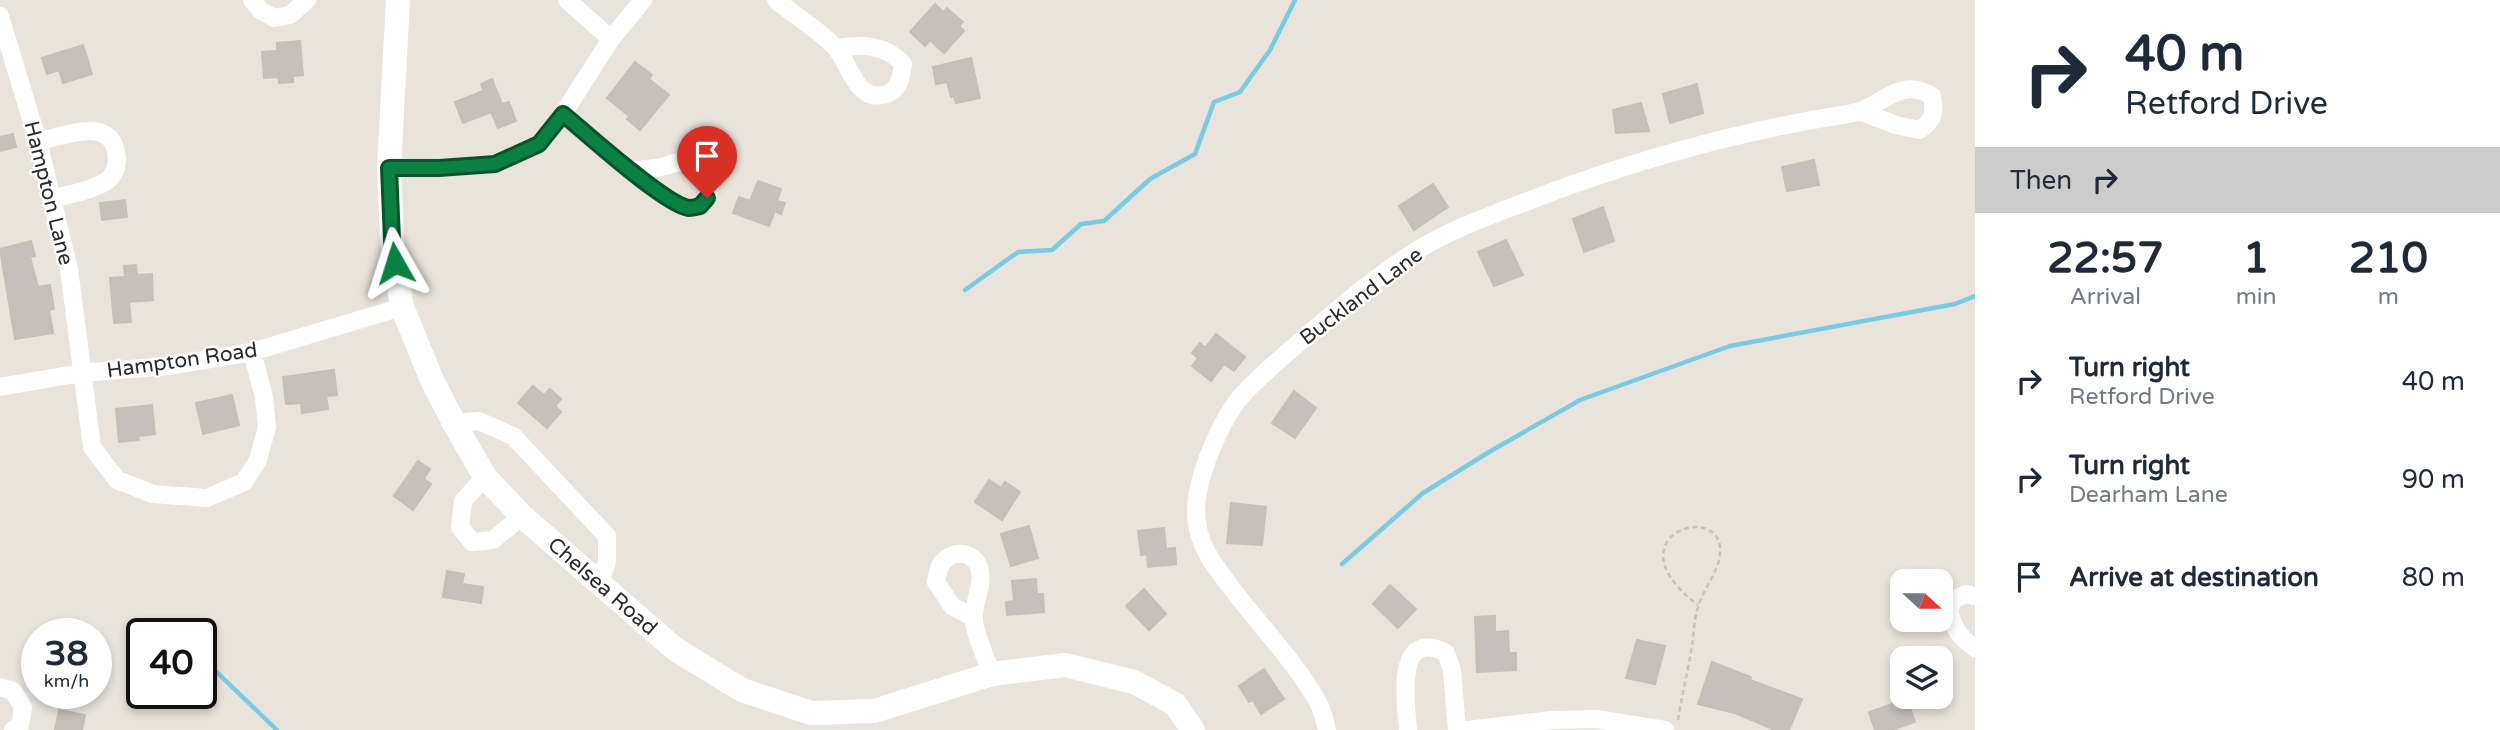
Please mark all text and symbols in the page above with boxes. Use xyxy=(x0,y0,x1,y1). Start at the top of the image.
text: 40 m xyxy=(2125,25,2244,84)
icon: right xyxy=(2010,28,2101,119)
text: Retford Drive xyxy=(2125,85,2328,123)
street label: Hampton Lane xyxy=(19,118,79,268)
pin xyxy=(677,126,737,198)
icon: arrive xyxy=(688,137,726,175)
icon: right xyxy=(2086,161,2124,199)
text: Then xyxy=(2010,165,2072,196)
position arrow xyxy=(358,226,432,300)
text: 22:57 xyxy=(2047,233,2164,284)
text: 1 xyxy=(2243,233,2269,284)
text: 210 xyxy=(2349,233,2428,284)
street label: Buckland Lane xyxy=(1295,242,1428,351)
text: Arrival xyxy=(2070,283,2141,311)
text: min xyxy=(2236,283,2277,311)
text: m xyxy=(2378,283,2399,311)
street label: Hampton Road xyxy=(105,338,259,383)
text: Turn right xyxy=(2069,352,2190,383)
icon: right xyxy=(2010,362,2048,400)
text: 40 m xyxy=(2402,366,2465,397)
text: Retford Drive xyxy=(2069,383,2215,411)
text: Turn right xyxy=(2069,450,2190,481)
icon: right xyxy=(2010,460,2048,498)
text: 90 m xyxy=(2402,464,2465,495)
text: Dearham Lane xyxy=(2069,481,2228,509)
street label: Chelsea Road xyxy=(542,532,662,641)
icon: arrive xyxy=(2010,558,2048,596)
text: Arrive at destination xyxy=(2069,562,2319,593)
text: 80 m xyxy=(2402,562,2465,593)
north arrow xyxy=(1890,569,1953,632)
map controls xyxy=(1890,569,1953,709)
speed limit sign: 40 xyxy=(126,618,217,709)
text: 38 xyxy=(45,633,88,675)
button: layers xyxy=(1890,646,1953,709)
text: km/h xyxy=(44,670,89,692)

